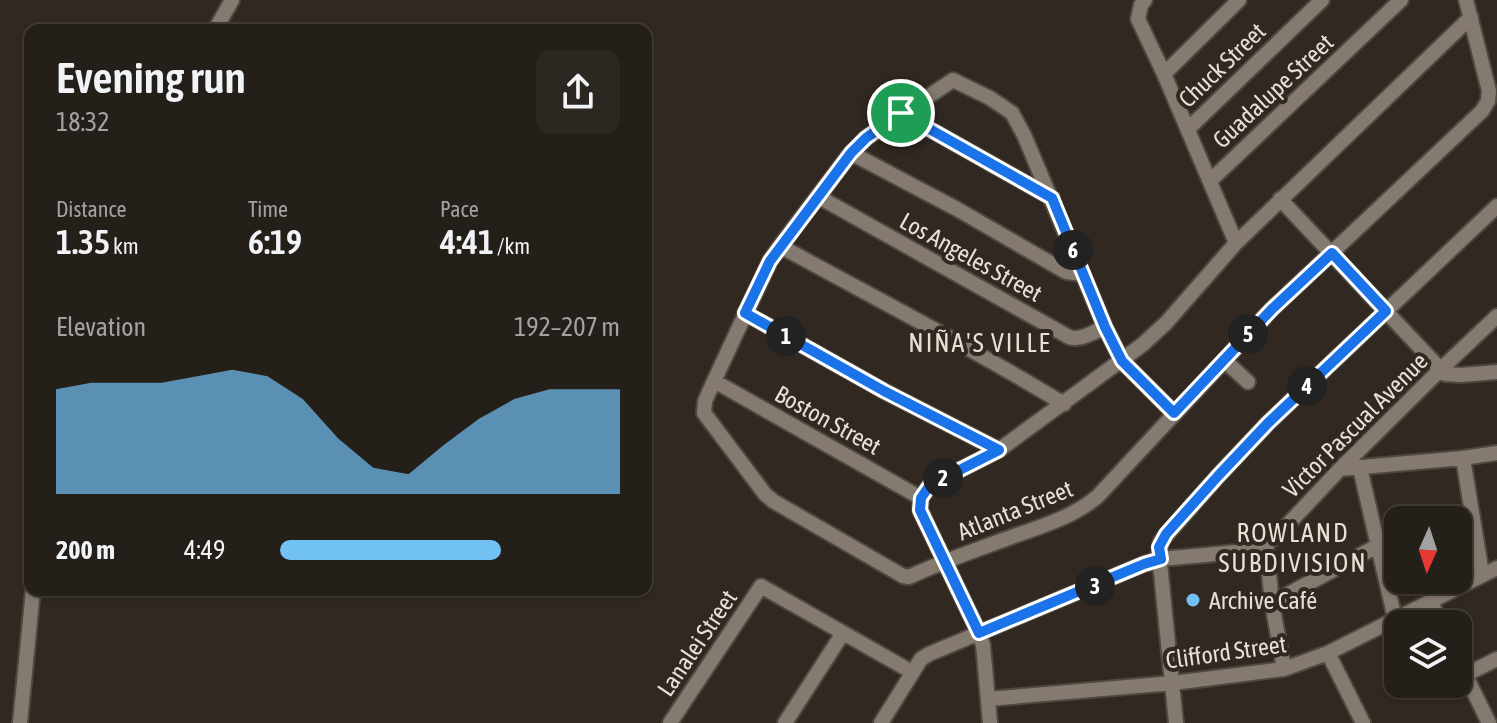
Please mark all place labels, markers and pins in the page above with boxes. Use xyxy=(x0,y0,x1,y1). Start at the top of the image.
pin xyxy=(867,79,935,147)
pin: 6 xyxy=(1053,230,1093,270)
pin: 5 xyxy=(1228,314,1268,354)
pin: 1 xyxy=(766,316,806,356)
pin: 4 xyxy=(1287,366,1327,406)
pin: 2 xyxy=(923,458,963,498)
pin: 3 xyxy=(1075,566,1115,606)
place label: Archive Café xyxy=(1209,587,1317,614)
marker: Archive Café xyxy=(1184,591,1202,609)

